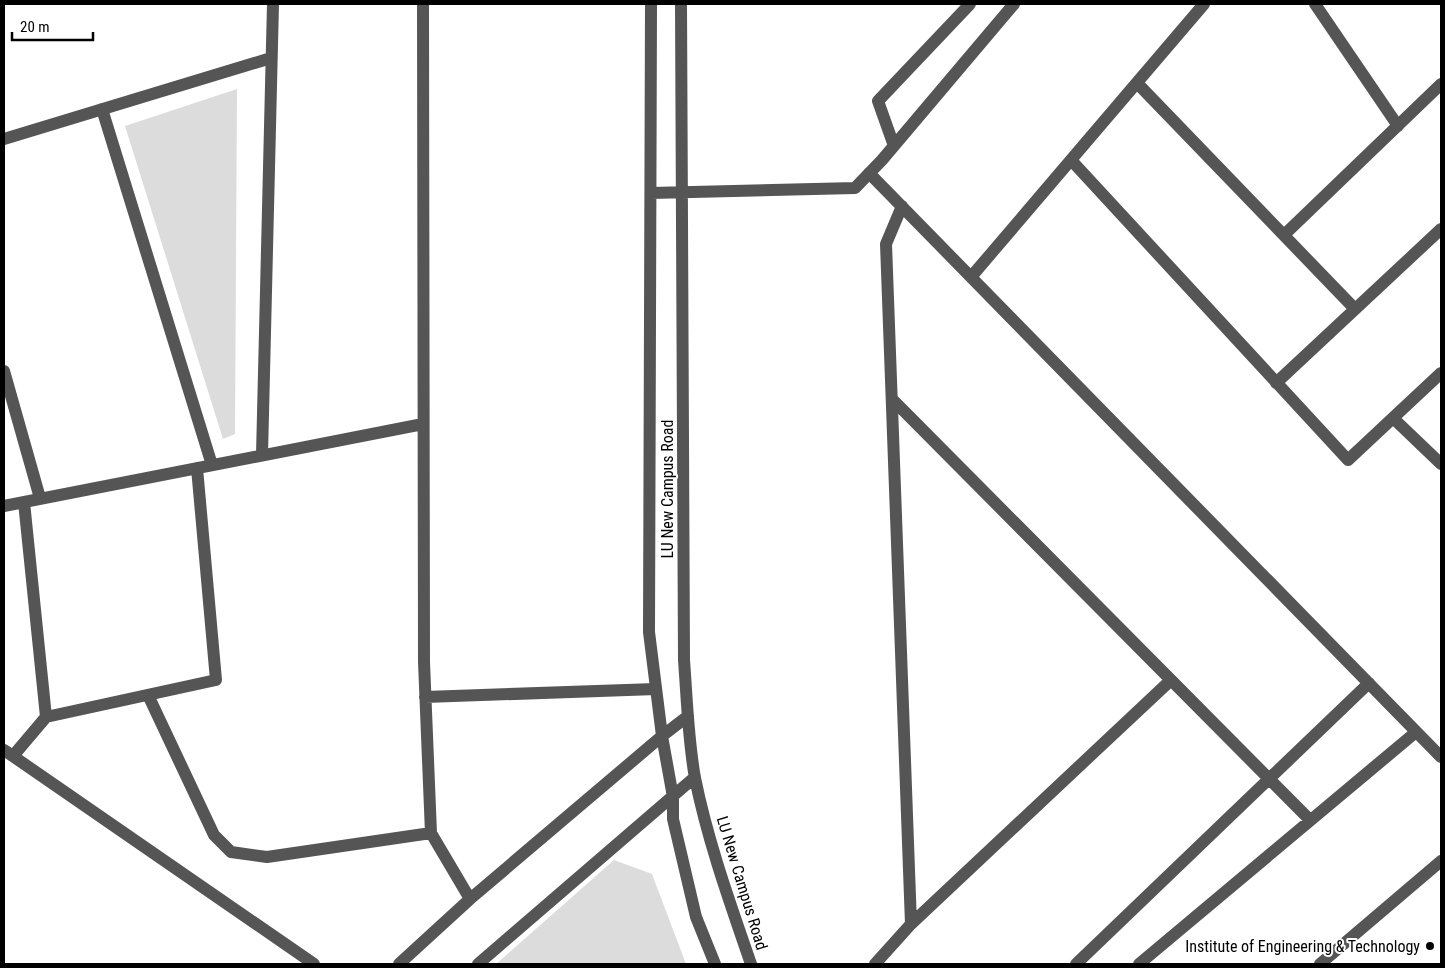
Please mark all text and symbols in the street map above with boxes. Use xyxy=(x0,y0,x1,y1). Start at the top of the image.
scale bar xyxy=(12,10,94,42)
text: 20 m xyxy=(20,18,50,36)
street label: LU New Campus Road xyxy=(658,420,677,558)
street label: LU New Campus Road xyxy=(713,814,771,952)
place label: Institute of Engineering & Technology xyxy=(1185,937,1420,956)
marker: Institute of Engineering & Technology xyxy=(1424,940,1436,952)

